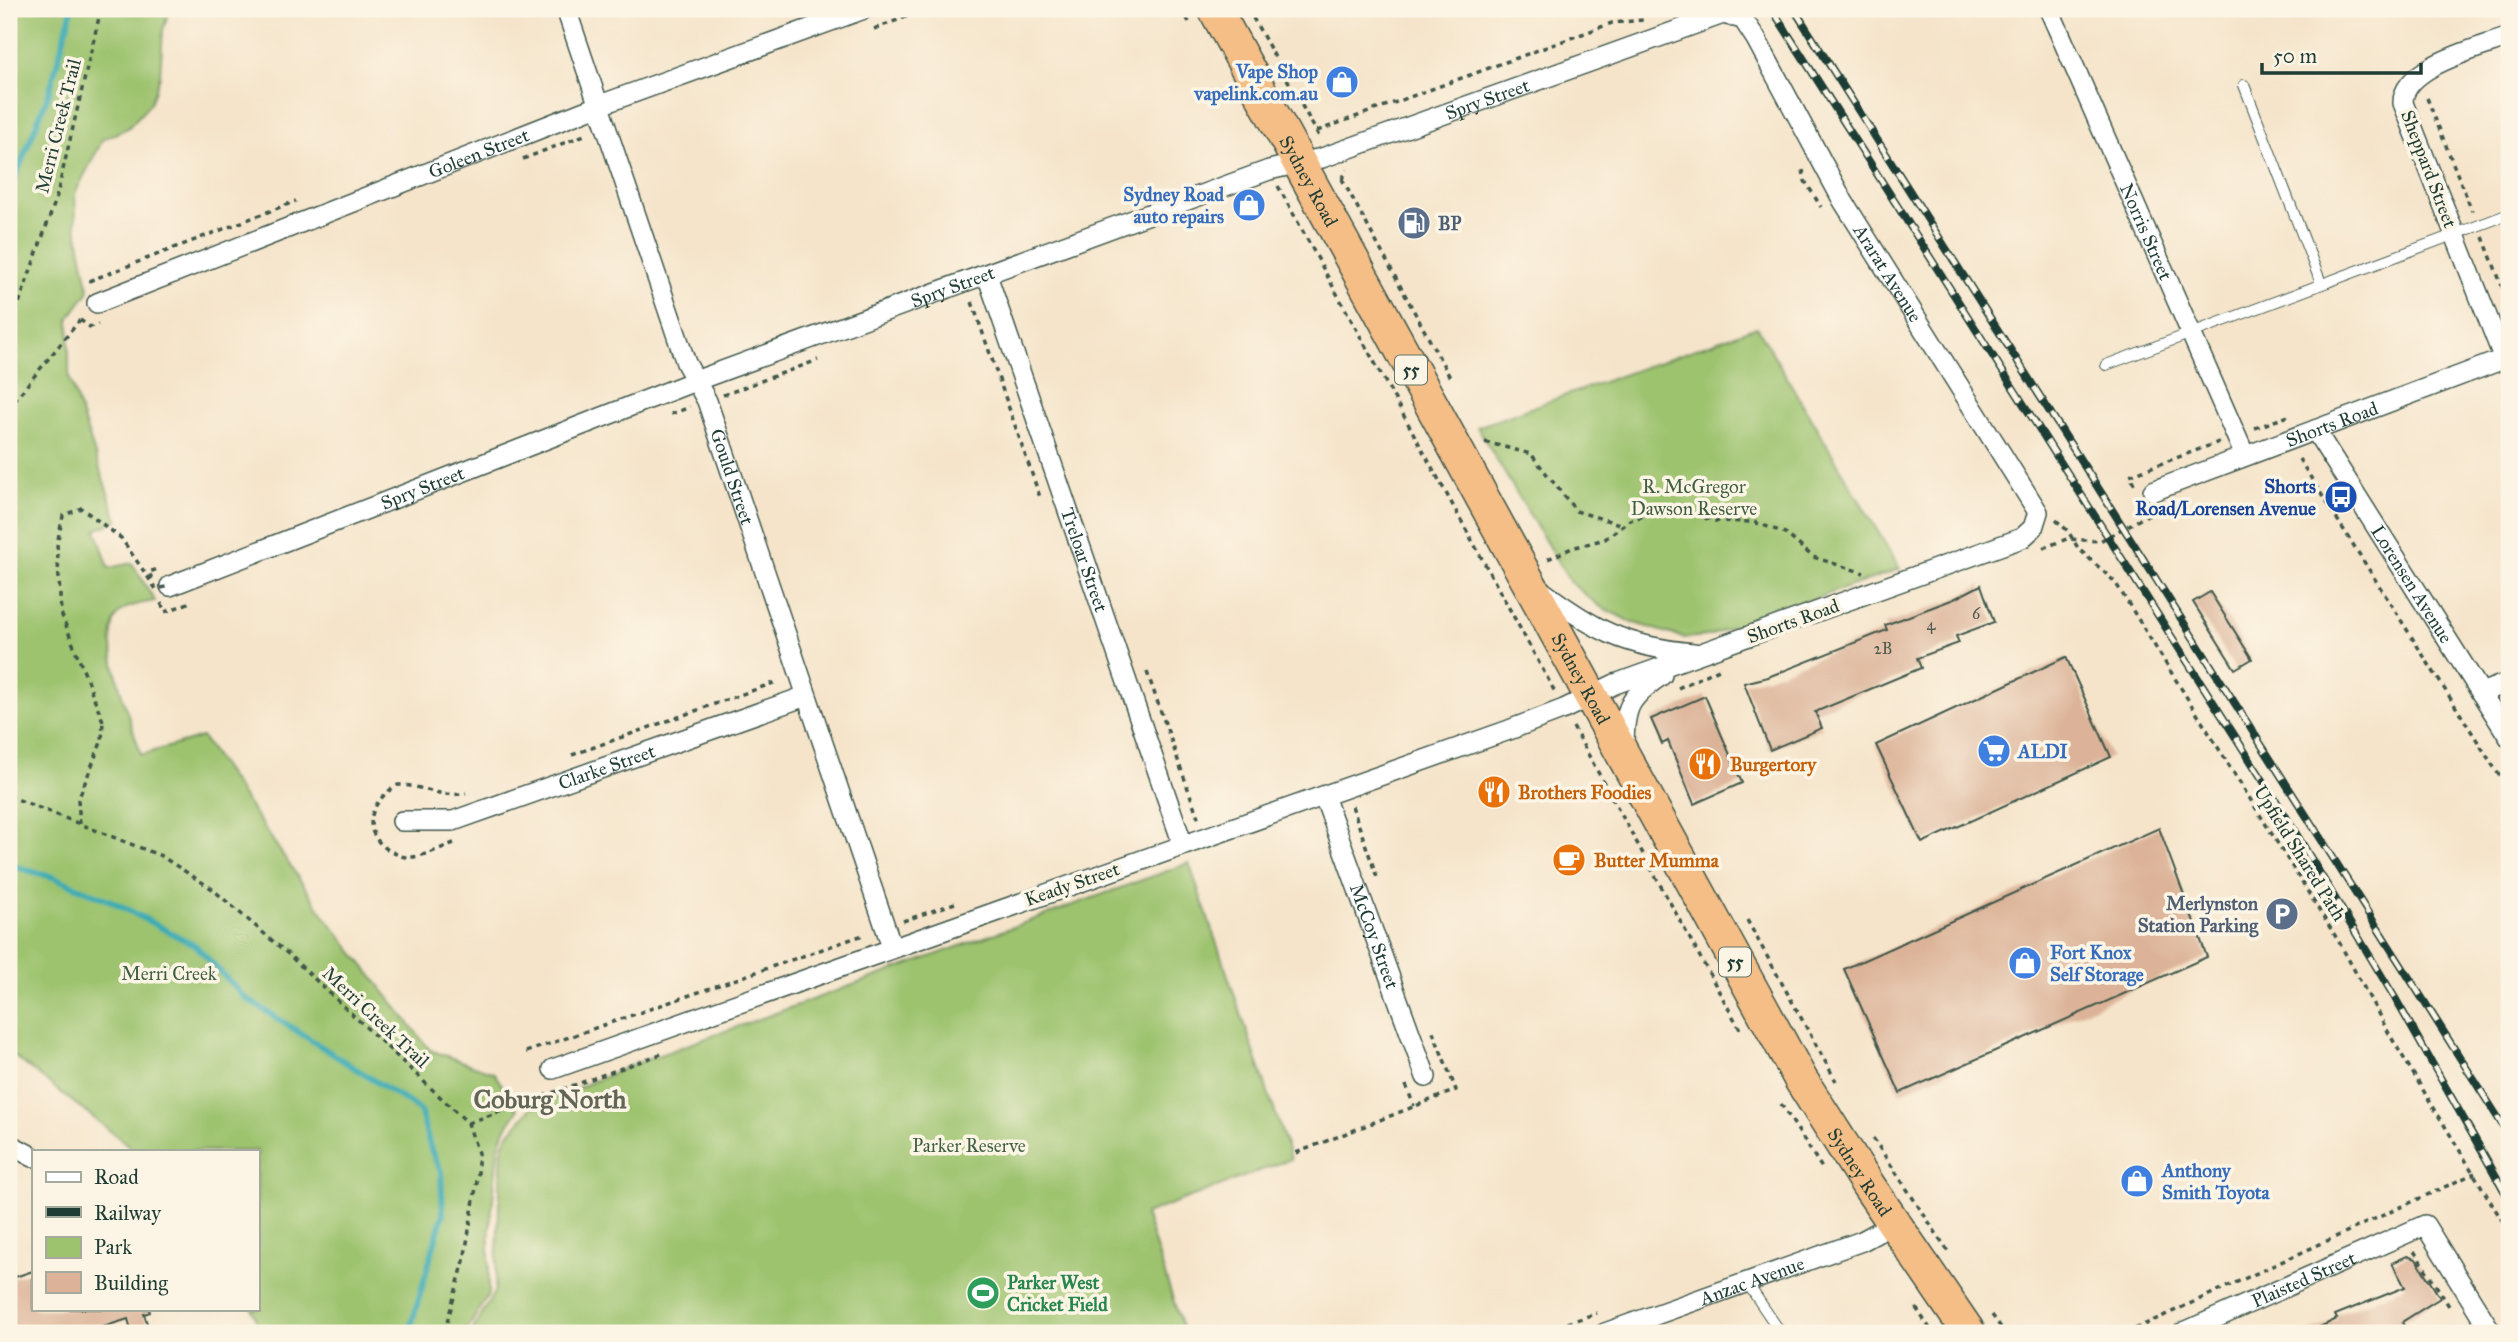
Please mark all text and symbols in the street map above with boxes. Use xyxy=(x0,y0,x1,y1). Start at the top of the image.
scale bar xyxy=(2262,32,2422,76)
text: 50 m xyxy=(2273,43,2318,69)
street label: Merri Creek Trail xyxy=(30,56,86,196)
place label: Vape Shop vapelink.com.au xyxy=(1193,60,1319,106)
shop icon: Vape Shop vapelink.com.au xyxy=(1323,63,1361,101)
street label: Spry Street xyxy=(1442,73,1533,124)
street label: Sheppard Street xyxy=(2396,107,2462,231)
street label: Goleen Street xyxy=(425,123,532,183)
street label: Sydney Road xyxy=(1275,131,1344,231)
street label: Norris Street xyxy=(2115,180,2178,284)
place label: Sydney Road auto repairs xyxy=(1123,183,1224,229)
shop icon: Sydney Road auto repairs xyxy=(1230,186,1268,224)
fuel station icon: BP xyxy=(1395,204,1433,242)
place label: BP xyxy=(1438,212,1461,235)
street label: Ararat Avenue xyxy=(1848,219,1927,326)
street label: Spry Street xyxy=(907,260,998,312)
road number: 55 xyxy=(1395,356,1427,384)
street label: Shorts Road xyxy=(2283,396,2381,451)
street label: Gould Street xyxy=(706,426,760,528)
street label: Spry Street xyxy=(377,461,468,514)
park label: R. McGregor Dawson Reserve xyxy=(1631,475,1757,520)
place label: Shorts Road/Lorensen Avenue xyxy=(2135,475,2316,520)
bus stop icon: Shorts Road/Lorensen Avenue xyxy=(2322,478,2360,516)
street label: Treloar Street xyxy=(1056,504,1114,615)
street label: Lorensen Avenue xyxy=(2366,521,2458,647)
street label: Shorts Road xyxy=(1744,594,1843,648)
house number: 6 xyxy=(1972,604,1981,623)
house number: 4 xyxy=(1927,615,1937,634)
street label: Sydney Road xyxy=(1547,629,1616,728)
house number: 2B xyxy=(1874,639,1892,658)
supermarket icon: ALDI xyxy=(1975,732,2013,770)
street label: Clarke Street xyxy=(555,739,658,794)
place label: ALDI xyxy=(2016,740,2068,763)
restaurant icon: Burgertory xyxy=(1686,745,1724,783)
place label: Burgertory xyxy=(1730,753,1817,777)
restaurant icon: Brothers Foodies xyxy=(1475,773,1513,811)
place label: Brothers Foodies xyxy=(1518,781,1652,804)
street label: Upfield Shared Path xyxy=(2249,781,2351,925)
cafe icon: Butter Mumma xyxy=(1550,841,1588,879)
place label: Butter Mumma xyxy=(1594,849,1720,872)
street label: Keady Street xyxy=(1022,857,1123,911)
street label: McCoy Street xyxy=(1345,880,1405,992)
place label: Merlynston Station Parking xyxy=(2138,892,2259,938)
parking icon: Merlynston Station Parking xyxy=(2263,895,2301,933)
place label: Fort Knox Self Storage xyxy=(2050,941,2144,987)
shop icon: Fort Knox Self Storage xyxy=(2006,944,2044,982)
road number: 55 xyxy=(1719,947,1751,976)
park label: Merri Creek xyxy=(121,962,217,985)
street label: Merri Creek Trail xyxy=(318,962,435,1073)
district label: Coburg North xyxy=(473,1083,627,1116)
street label: Sydney Road xyxy=(1823,1123,1897,1221)
park label: Parker Reserve xyxy=(912,1134,1026,1157)
legend xyxy=(32,1150,259,1310)
place label: Anthony Smith Toyota xyxy=(2160,1159,2271,1205)
shop icon: Anthony Smith Toyota xyxy=(2118,1162,2156,1200)
text: Road xyxy=(94,1164,139,1190)
text: Railway xyxy=(94,1200,162,1226)
text: Park xyxy=(94,1234,132,1260)
street label: Plaisted Street xyxy=(2248,1246,2360,1312)
street label: Anzac Avenue xyxy=(1696,1251,1807,1310)
text: Building xyxy=(94,1270,168,1296)
place label: Parker West Cricket Field xyxy=(1007,1271,1108,1316)
sports icon: Parker West Cricket Field xyxy=(964,1274,1002,1312)

